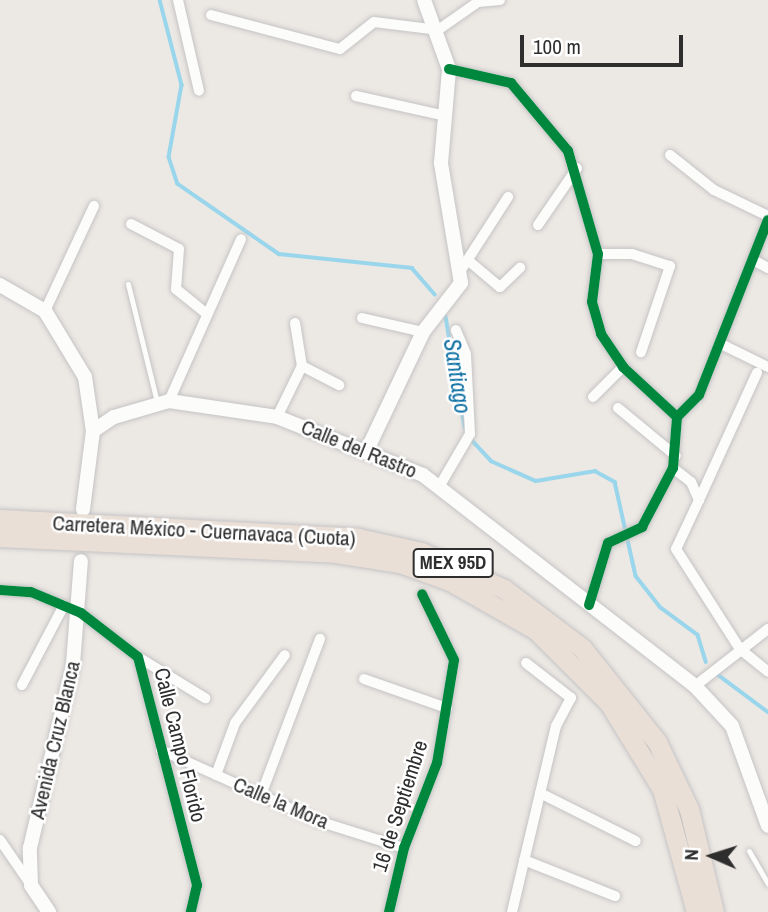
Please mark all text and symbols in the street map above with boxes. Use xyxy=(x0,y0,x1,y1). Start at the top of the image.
scale bar xyxy=(523,21,686,65)
text: 100 m xyxy=(533,32,581,61)
water label: Santiago xyxy=(437,337,477,415)
street label: Calle del Rastro xyxy=(297,414,421,484)
street label: Carretera México - Cuernavaca (Cuota) xyxy=(52,510,356,552)
road number: MEX 95D xyxy=(411,548,495,578)
street label: Avenida Cruz Blanca xyxy=(25,659,85,821)
street label: Calle Campo Florido xyxy=(149,665,211,825)
street label: 16 de Septiembre xyxy=(367,737,433,875)
street label: Calle la Mora xyxy=(229,772,333,834)
north arrow xyxy=(677,821,747,891)
text: N xyxy=(678,849,704,861)

